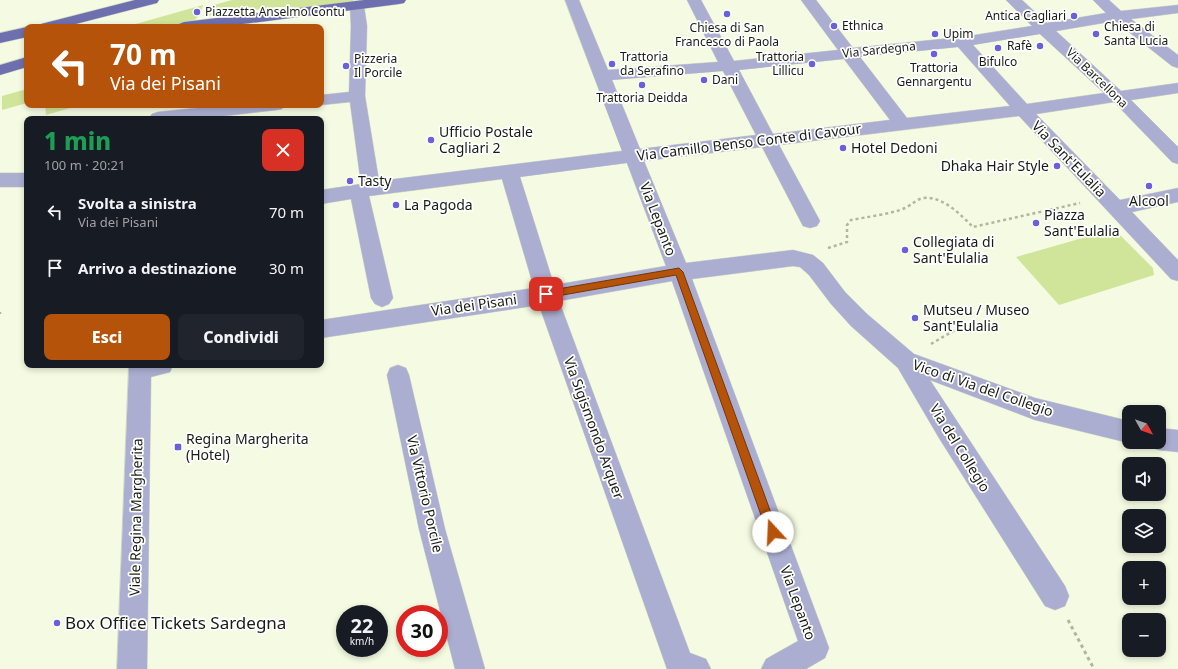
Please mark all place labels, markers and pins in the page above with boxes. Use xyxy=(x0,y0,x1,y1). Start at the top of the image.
place label: Piazzetta Anselmo Contu xyxy=(205,3,345,20)
marker: Piazzetta Anselmo Contu xyxy=(192,7,202,17)
place label: Antica Cagliari xyxy=(985,7,1066,24)
marker: Chiesa di San Francesco di Paola xyxy=(722,9,732,19)
marker: Antica Cagliari xyxy=(1069,11,1079,21)
place label: Ethnica xyxy=(842,17,883,34)
place label: Chiesa di Santa Lucia xyxy=(1104,18,1168,49)
place label: Chiesa di San Francesco di Paola xyxy=(675,19,779,50)
marker: Ethnica xyxy=(829,21,839,31)
place label: Upim xyxy=(943,25,973,42)
marker: Upim xyxy=(930,29,940,39)
marker: Chiesa di Santa Lucia xyxy=(1091,29,1101,39)
place label: Rafè xyxy=(1007,37,1032,54)
marker: Rafè xyxy=(1035,41,1045,51)
marker: Bifulco xyxy=(993,43,1003,53)
place label: Trattoria da Serafino xyxy=(620,48,684,79)
place label: Trattoria Lillicu xyxy=(756,48,804,79)
marker: Trattoria Gennargentu xyxy=(929,49,939,59)
place label: Pizzeria Il Porcile xyxy=(354,50,402,81)
place label: Bifulco xyxy=(979,53,1017,70)
marker: Trattoria da Serafino xyxy=(607,59,617,69)
marker: Trattoria Lillicu xyxy=(807,59,817,69)
place label: Trattoria Gennargentu xyxy=(896,59,972,90)
marker: Pizzeria Il Porcile xyxy=(341,61,351,71)
place label: Dani xyxy=(712,71,738,88)
marker: Dani xyxy=(699,75,709,85)
marker: Trattoria Deidda xyxy=(637,80,647,90)
place label: Trattoria Deidda xyxy=(596,89,688,106)
place label: Ufficio Postale Cagliari 2 xyxy=(439,122,533,157)
marker: Ufficio Postale Cagliari 2 xyxy=(426,135,436,145)
place label: Hotel Dedoni xyxy=(851,138,938,157)
marker: Hotel Dedoni xyxy=(838,143,848,153)
place label: Dhaka Hair Style xyxy=(941,156,1049,175)
marker: Dhaka Hair Style xyxy=(1052,161,1062,171)
place label: Tasty xyxy=(358,171,392,190)
marker: Tasty xyxy=(345,176,355,186)
marker: Alcool xyxy=(1144,181,1154,191)
place label: Alcool xyxy=(1129,191,1169,210)
place label: La Pagoda xyxy=(404,195,473,214)
marker: La Pagoda xyxy=(391,200,401,210)
place label: Piazza Sant'Eulalia xyxy=(1044,205,1120,240)
marker: Piazza Sant'Eulalia xyxy=(1031,218,1041,228)
place label: Collegiata di Sant'Eulalia xyxy=(913,232,994,267)
marker: Collegiata di Sant'Eulalia xyxy=(900,245,910,255)
pin xyxy=(529,277,563,311)
place label: Mutseu / Museo Sant'Eulalia xyxy=(923,300,1030,335)
marker: Mutseu / Museo Sant'Eulalia xyxy=(910,313,920,323)
place label: Regina Margherita (Hotel) xyxy=(186,429,309,464)
marker: Regina Margherita (Hotel) xyxy=(173,442,183,452)
place label: Box Office Tickets Sardegna xyxy=(65,611,286,634)
marker: Box Office Tickets Sardegna xyxy=(52,618,62,628)

